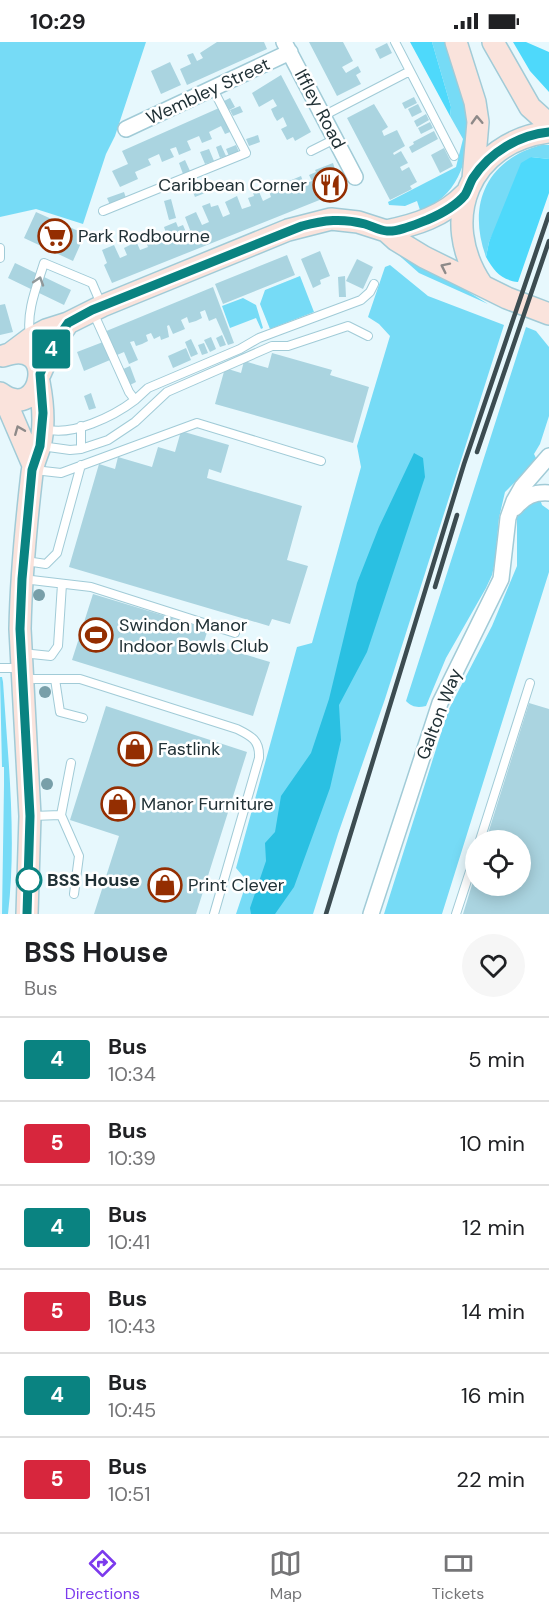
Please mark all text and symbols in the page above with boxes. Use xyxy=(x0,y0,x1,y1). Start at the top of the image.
text: 10:29 xyxy=(30,7,86,36)
street label: Wembley Street xyxy=(142,52,274,130)
street label: Iffley Road xyxy=(289,65,351,153)
one-way arrow xyxy=(470,116,483,125)
restaurant icon: Caribbean Corner xyxy=(312,167,348,203)
place label: Caribbean Corner xyxy=(158,173,307,197)
supermarket icon: Park Rodbourne xyxy=(37,218,73,254)
place label: Park Rodbourne xyxy=(78,224,210,248)
one-way arrow xyxy=(440,263,451,274)
one-way arrow xyxy=(32,276,44,287)
line badge: 4 xyxy=(32,330,70,368)
text: 4 xyxy=(44,335,58,363)
one-way arrow xyxy=(14,425,26,436)
place label: Swindon Manor Indoor Bowls Club xyxy=(119,613,269,658)
sports icon: Swindon Manor Indoor Bowls Club xyxy=(78,617,114,653)
street label: Galton Way xyxy=(411,665,467,763)
shop icon: Fastlink xyxy=(117,731,153,767)
place label: Fastlink xyxy=(158,737,220,761)
shop icon: Manor Furniture xyxy=(100,786,136,822)
place label: Manor Furniture xyxy=(141,792,274,816)
map controls xyxy=(465,830,531,896)
button: locate xyxy=(465,830,531,896)
marker: BSS House xyxy=(16,867,42,893)
shop icon: Print Clever xyxy=(147,867,183,903)
place label: BSS House xyxy=(47,868,140,892)
place label: Print Clever xyxy=(188,873,285,897)
text: BSS House xyxy=(24,934,168,971)
button: heart xyxy=(462,934,525,997)
text: Bus xyxy=(24,975,58,1001)
text: Bus xyxy=(108,1032,147,1061)
text: 4 xyxy=(50,1045,64,1073)
text: 5 min xyxy=(468,1045,525,1074)
text: 10:34 xyxy=(108,1061,156,1087)
text: Bus xyxy=(108,1116,147,1145)
text: 5 xyxy=(50,1129,64,1157)
text: 10 min xyxy=(460,1129,525,1158)
text: 10:39 xyxy=(108,1145,156,1171)
text: Bus xyxy=(108,1200,147,1229)
text: 4 xyxy=(50,1213,64,1241)
text: 12 min xyxy=(462,1213,525,1242)
text: 10:41 xyxy=(108,1229,150,1255)
text: Bus xyxy=(108,1284,147,1313)
text: 5 xyxy=(50,1297,64,1325)
text: 14 min xyxy=(461,1297,525,1326)
text: 10:43 xyxy=(108,1313,156,1339)
text: Bus xyxy=(108,1368,147,1397)
text: 4 xyxy=(50,1381,64,1409)
text: 16 min xyxy=(461,1381,525,1410)
text: 10:45 xyxy=(108,1397,156,1423)
text: Bus xyxy=(108,1452,147,1481)
text: 5 xyxy=(50,1465,64,1493)
text: 22 min xyxy=(456,1465,525,1494)
text: 10:51 xyxy=(108,1481,150,1507)
tab: Directions xyxy=(65,1547,140,1604)
tab: Map xyxy=(269,1547,302,1604)
tab: Tickets xyxy=(432,1547,484,1604)

